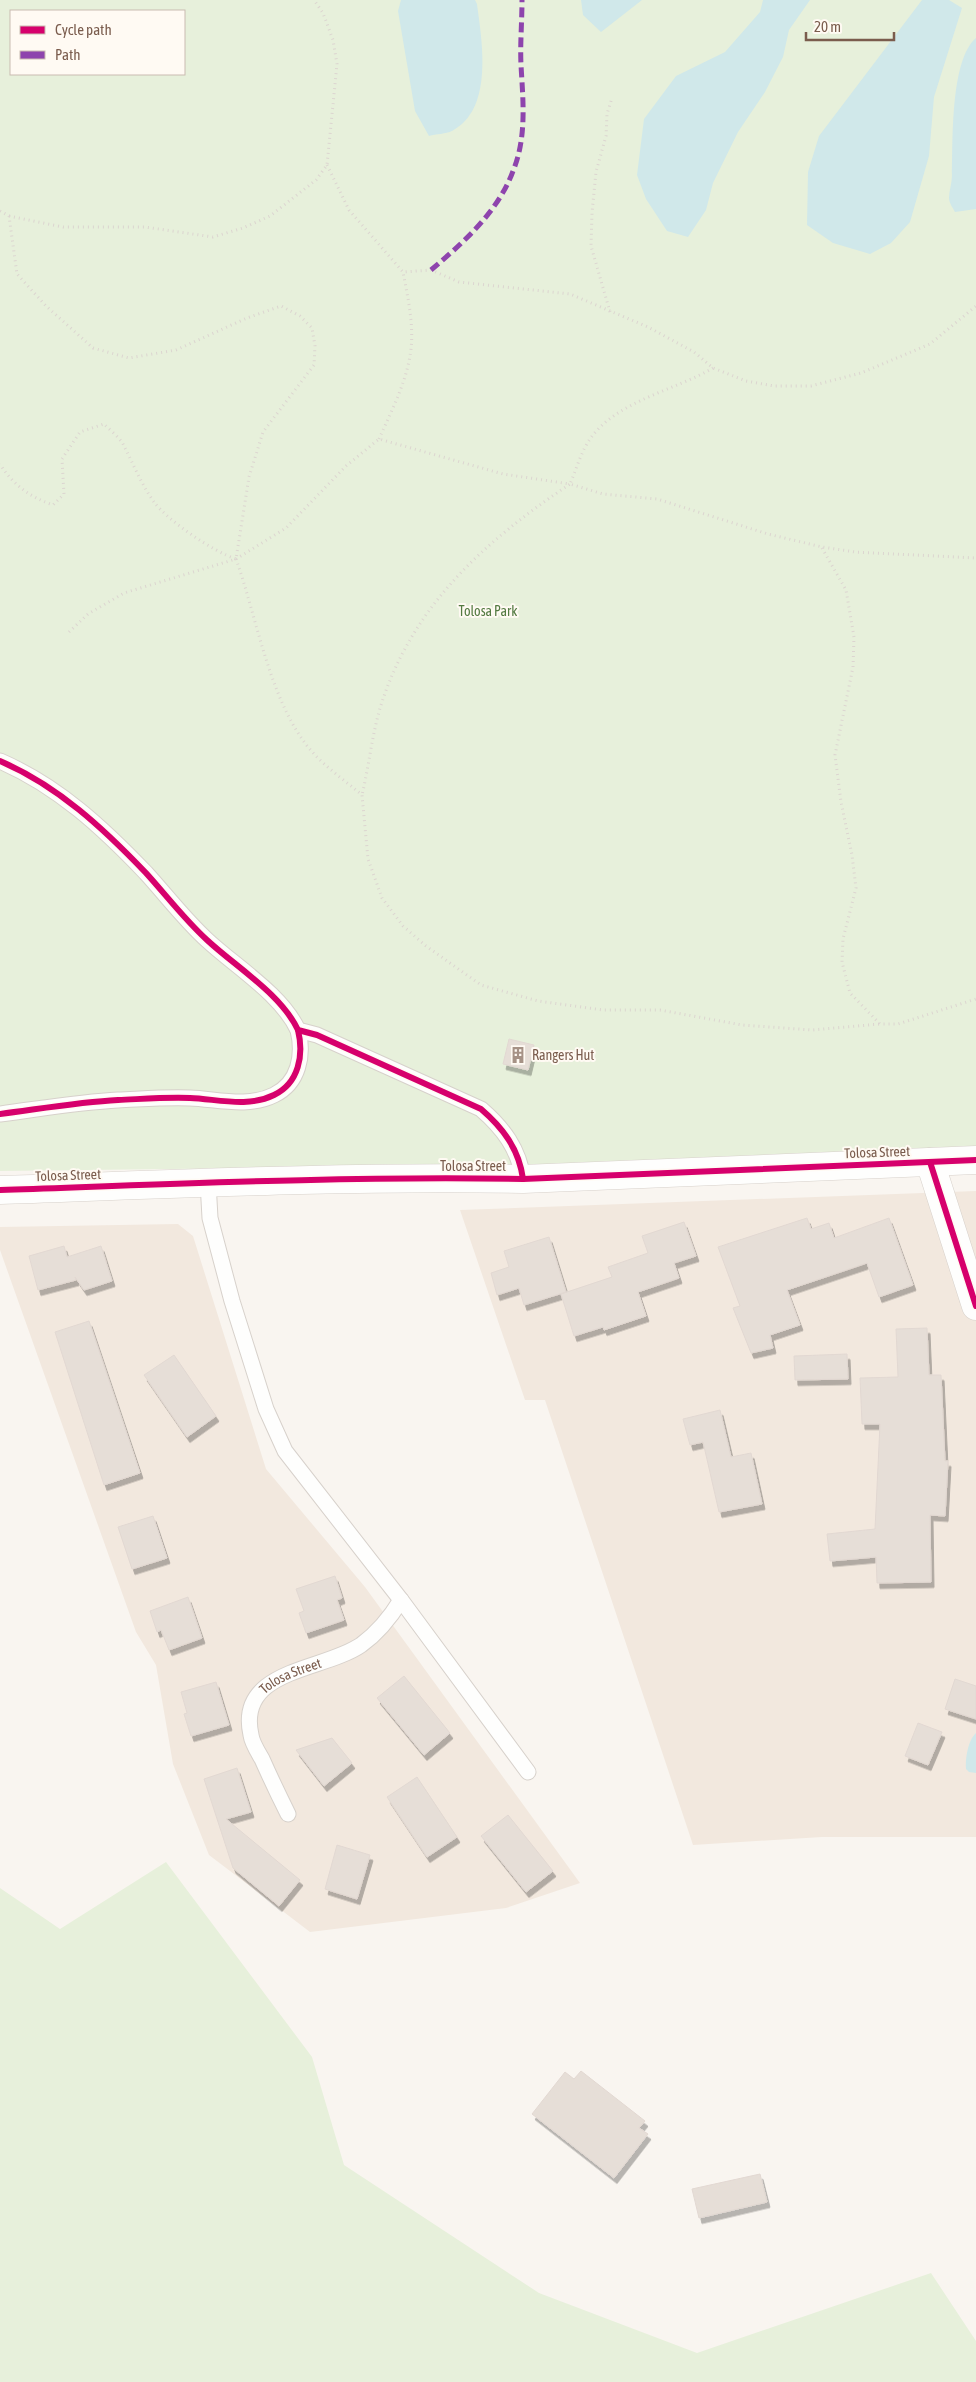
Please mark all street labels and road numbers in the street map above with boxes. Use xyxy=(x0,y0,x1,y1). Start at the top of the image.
street label: Tolosa Street xyxy=(844,1143,910,1161)
street label: Tolosa Street xyxy=(440,1158,506,1174)
street label: Tolosa Street xyxy=(35,1166,101,1184)
street label: Tolosa Street xyxy=(256,1655,323,1697)

